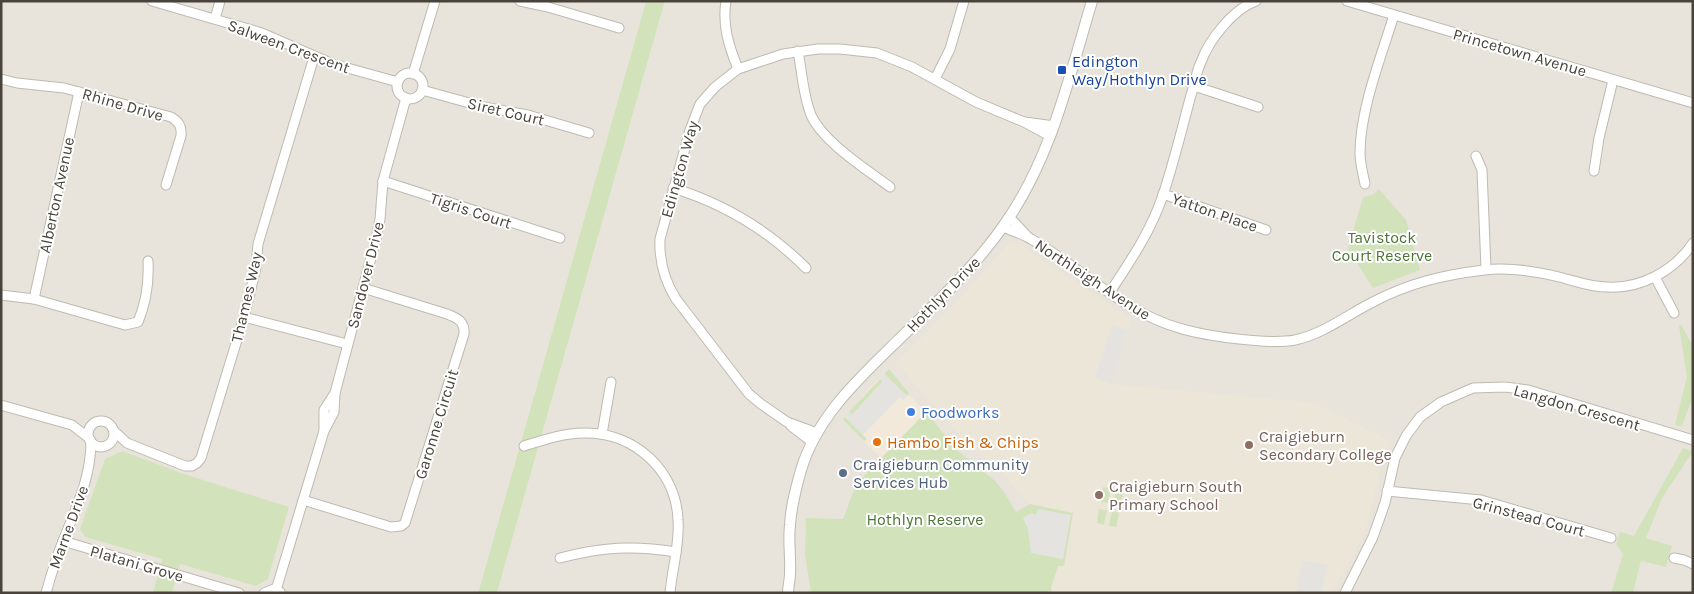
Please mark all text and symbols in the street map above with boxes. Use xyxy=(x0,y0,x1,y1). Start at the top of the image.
street label: Salween Crescent xyxy=(225,16,353,77)
street label: Princetown Avenue xyxy=(1451,24,1589,81)
place label: Edington Way/Hothlyn Drive xyxy=(1072,52,1207,89)
marker: Edington Way/Hothlyn Drive xyxy=(1056,64,1068,76)
street label: Rhine Drive xyxy=(80,84,166,125)
street label: Siret Court xyxy=(466,93,546,130)
street label: Edington Way xyxy=(657,118,703,220)
street label: Alberton Avenue xyxy=(35,135,78,255)
street label: Tigris Court xyxy=(428,188,514,233)
street label: Yatton Place xyxy=(1169,189,1260,236)
street label: Sandover Drive xyxy=(343,220,388,331)
park label: Tavistock Court Reserve xyxy=(1332,228,1432,265)
street label: Northleigh Avenue xyxy=(1031,235,1154,324)
street label: Thames Way xyxy=(227,250,266,344)
street label: Hothlyn Drive xyxy=(903,253,984,336)
street label: Garonne Circuit xyxy=(411,367,462,481)
street label: Langdon Crescent xyxy=(1511,380,1642,435)
place label: Foodworks xyxy=(921,403,999,422)
marker: Foodworks xyxy=(905,406,917,418)
place label: Craigieburn Secondary College xyxy=(1259,427,1392,464)
place label: Hambo Fish & Chips xyxy=(887,433,1039,452)
marker: Hambo Fish & Chips xyxy=(871,436,883,448)
marker: Craigieburn Secondary College xyxy=(1243,439,1255,451)
place label: Craigieburn Community Services Hub xyxy=(853,455,1029,492)
marker: Craigieburn Community Services Hub xyxy=(837,467,849,479)
place label: Craigieburn South Primary School xyxy=(1109,477,1242,514)
street label: Marne Drive xyxy=(45,483,92,571)
marker: Craigieburn South Primary School xyxy=(1093,489,1105,501)
street label: Grinstead Court xyxy=(1471,492,1587,541)
park label: Hothlyn Reserve xyxy=(866,510,984,529)
street label: Platani Grove xyxy=(88,541,186,586)

